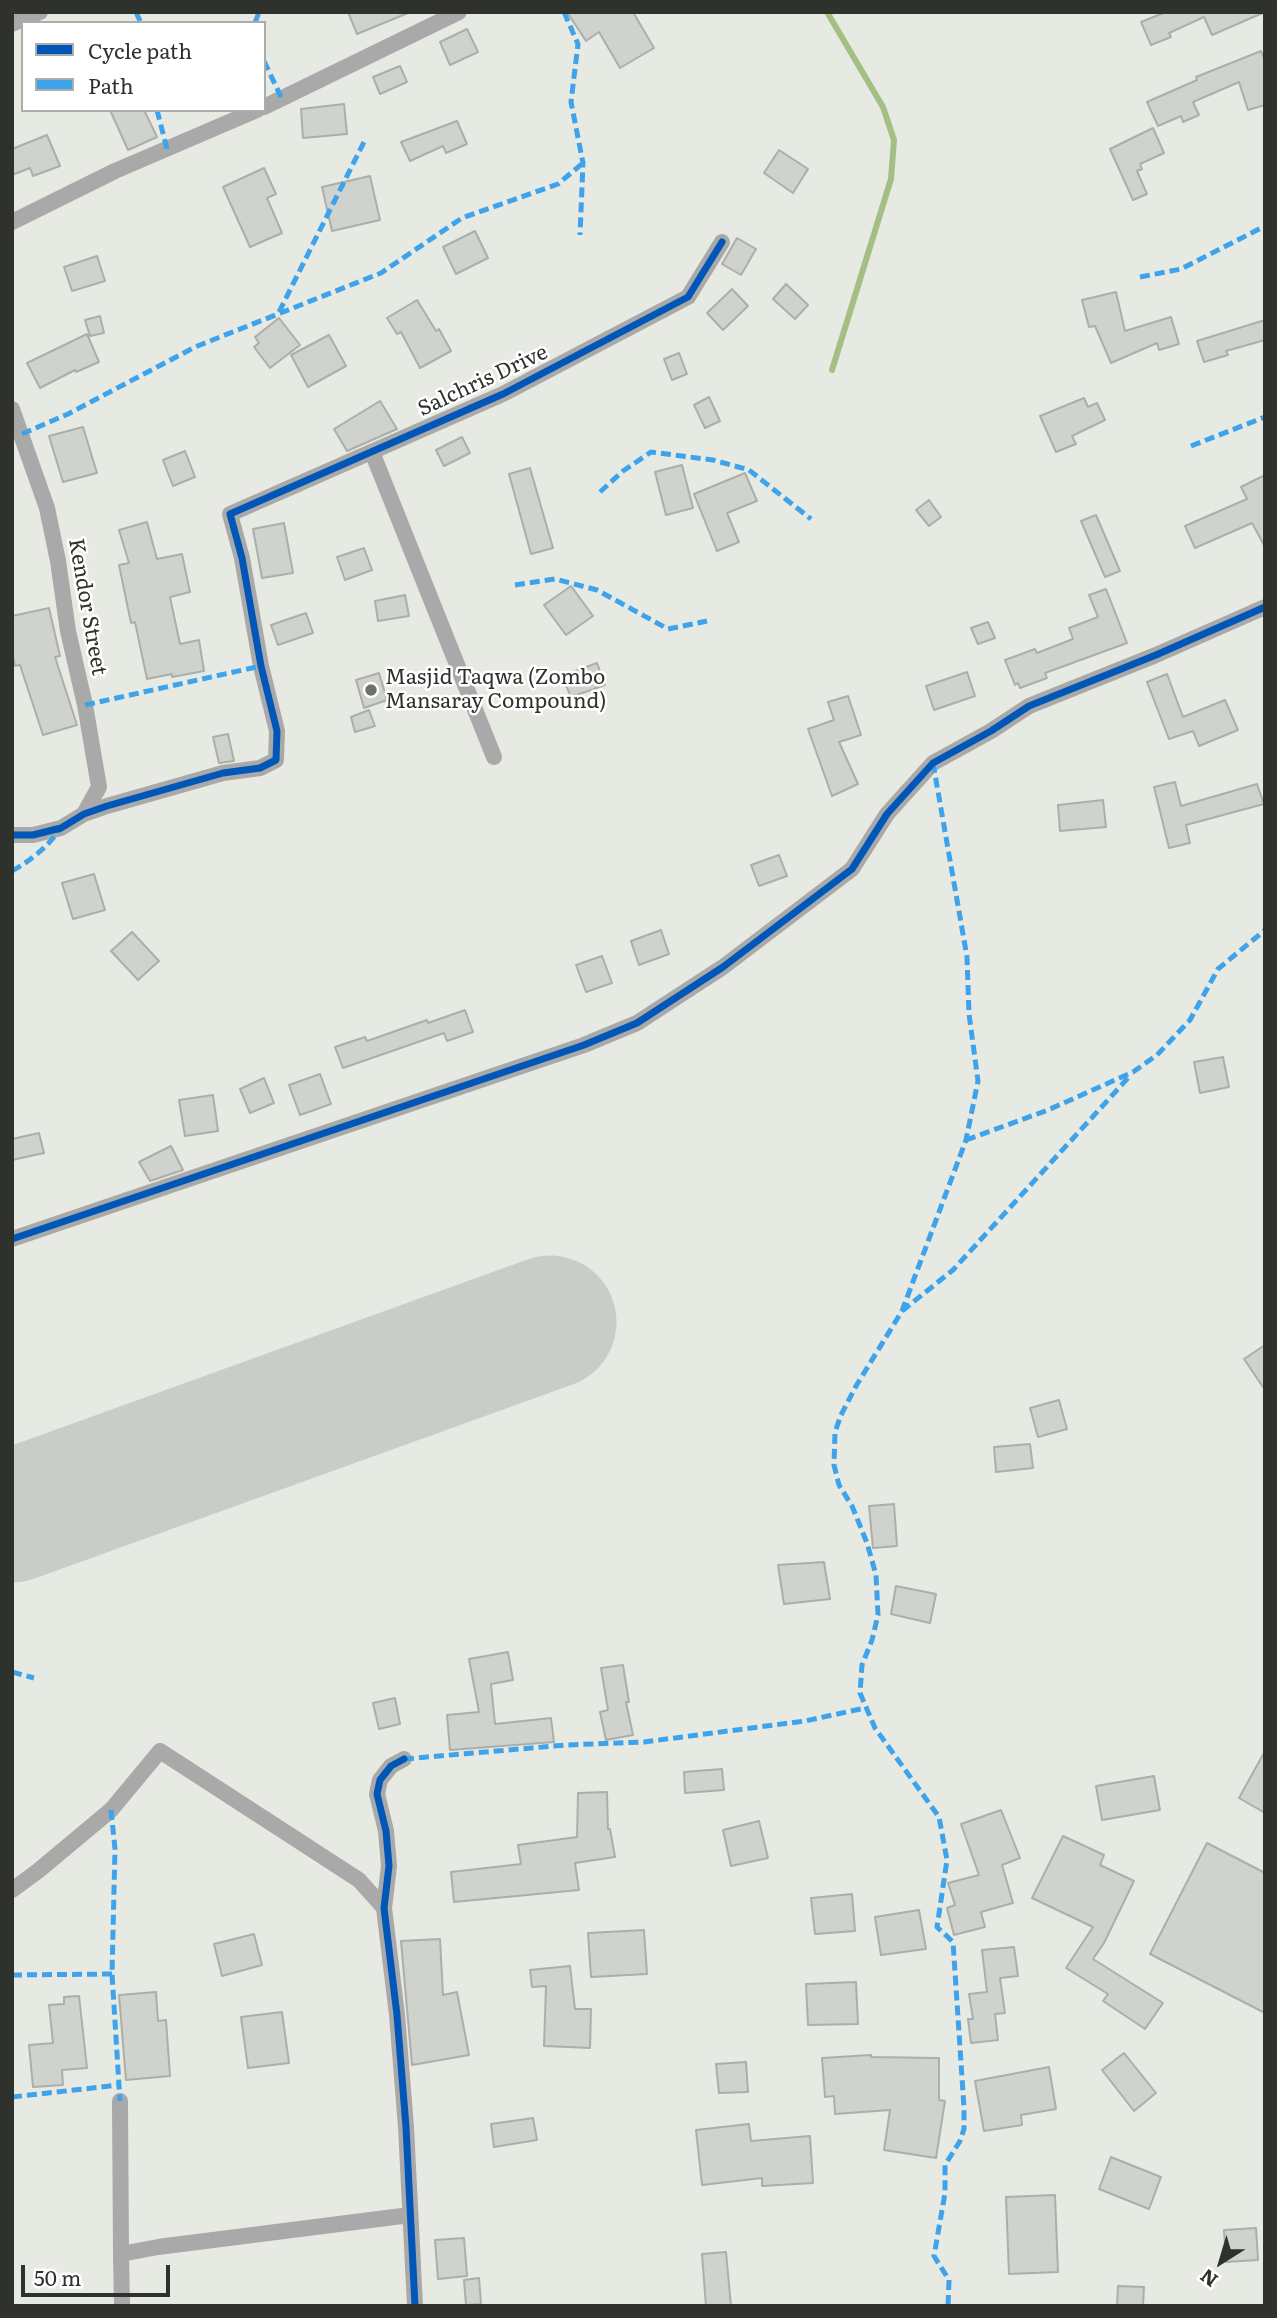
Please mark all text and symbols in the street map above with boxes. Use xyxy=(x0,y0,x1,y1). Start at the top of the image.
legend xyxy=(21,21,266,112)
text: Cycle path xyxy=(88,34,192,65)
text: Path xyxy=(88,69,134,100)
street label: Salchris Drive xyxy=(414,340,552,422)
street label: Kendor Street xyxy=(63,536,111,678)
place label: Masjid Taqwa (Zombo Mansaray Compound) xyxy=(385,665,606,715)
marker: Masjid Taqwa (Zombo Mansaray Compound) xyxy=(363,682,379,698)
north arrow xyxy=(1186,2227,1256,2297)
scale bar xyxy=(24,2252,173,2296)
text: 50 m xyxy=(34,2261,81,2292)
text: N xyxy=(1194,2263,1223,2295)

